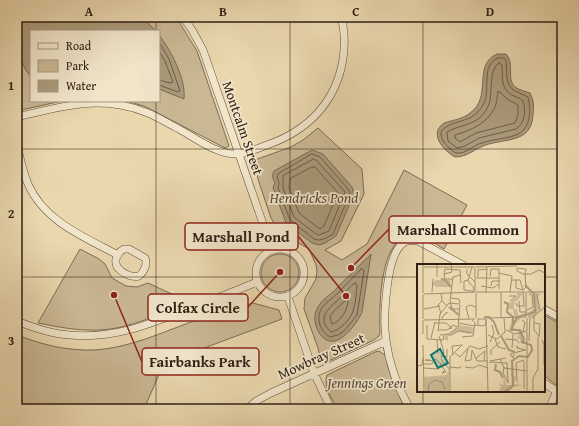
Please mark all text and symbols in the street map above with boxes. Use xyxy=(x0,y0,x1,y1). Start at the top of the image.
text: A xyxy=(85,2,94,21)
text: B xyxy=(219,2,227,21)
text: C xyxy=(352,2,360,21)
text: D xyxy=(486,2,494,21)
legend xyxy=(30,30,160,102)
text: Road xyxy=(66,37,92,54)
text: Park xyxy=(66,57,90,74)
text: 1 xyxy=(8,76,14,95)
text: Water xyxy=(66,77,96,94)
street label: Montcalm Street xyxy=(218,78,268,178)
water label: Hendricks Pond xyxy=(268,187,359,208)
text: 2 xyxy=(8,204,15,223)
callout: Marshall Common xyxy=(389,216,527,243)
text: Marshall Common xyxy=(397,219,519,240)
callout: Marshall Pond xyxy=(185,223,298,250)
text: Marshall Pond xyxy=(192,226,290,247)
inset map xyxy=(417,264,545,392)
callout: Colfax Circle xyxy=(148,294,248,321)
text: Colfax Circle xyxy=(156,297,240,318)
street label: Mowbray Street xyxy=(274,328,368,384)
text: 3 xyxy=(8,331,14,350)
callout: Fairbanks Park xyxy=(142,348,259,375)
text: Fairbanks Park xyxy=(149,351,251,372)
park label: Jennings Green xyxy=(325,373,407,393)

